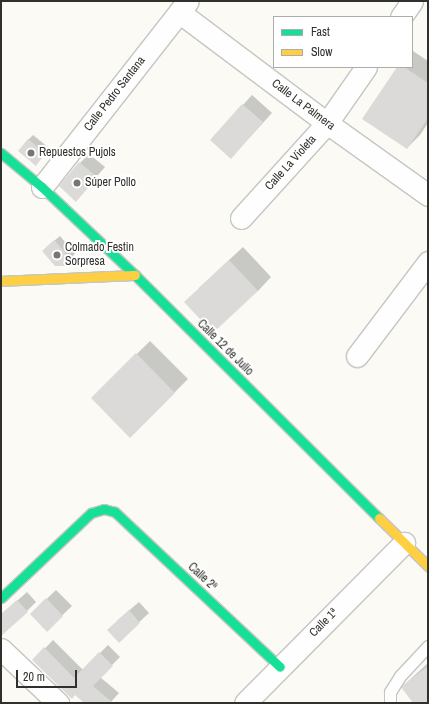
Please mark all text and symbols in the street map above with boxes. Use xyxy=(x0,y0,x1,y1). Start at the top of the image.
legend xyxy=(273,16,413,68)
text: Fast xyxy=(311,24,330,40)
text: Slow xyxy=(311,44,332,60)
street label: Calle Pedro Santana xyxy=(81,54,149,134)
street label: Calle La Palmera xyxy=(269,77,337,133)
street label: Calle La Violeta xyxy=(262,132,320,194)
place label: Repuestos Pujols xyxy=(39,146,116,160)
marker: Repuestos Pujols xyxy=(26,148,36,158)
place label: Súper Pollo xyxy=(85,176,136,190)
marker: Súper Pollo xyxy=(72,178,82,188)
place label: Colmado Festin Sorpresa xyxy=(65,241,134,269)
marker: Colmado Festin Sorpresa xyxy=(52,250,62,260)
street label: Calle 12 de Julio xyxy=(194,317,256,379)
street label: Calle 2ª xyxy=(185,560,219,594)
street label: Calle 1ª xyxy=(307,606,341,640)
scale bar xyxy=(18,662,79,688)
text: 20 m xyxy=(23,669,45,685)

